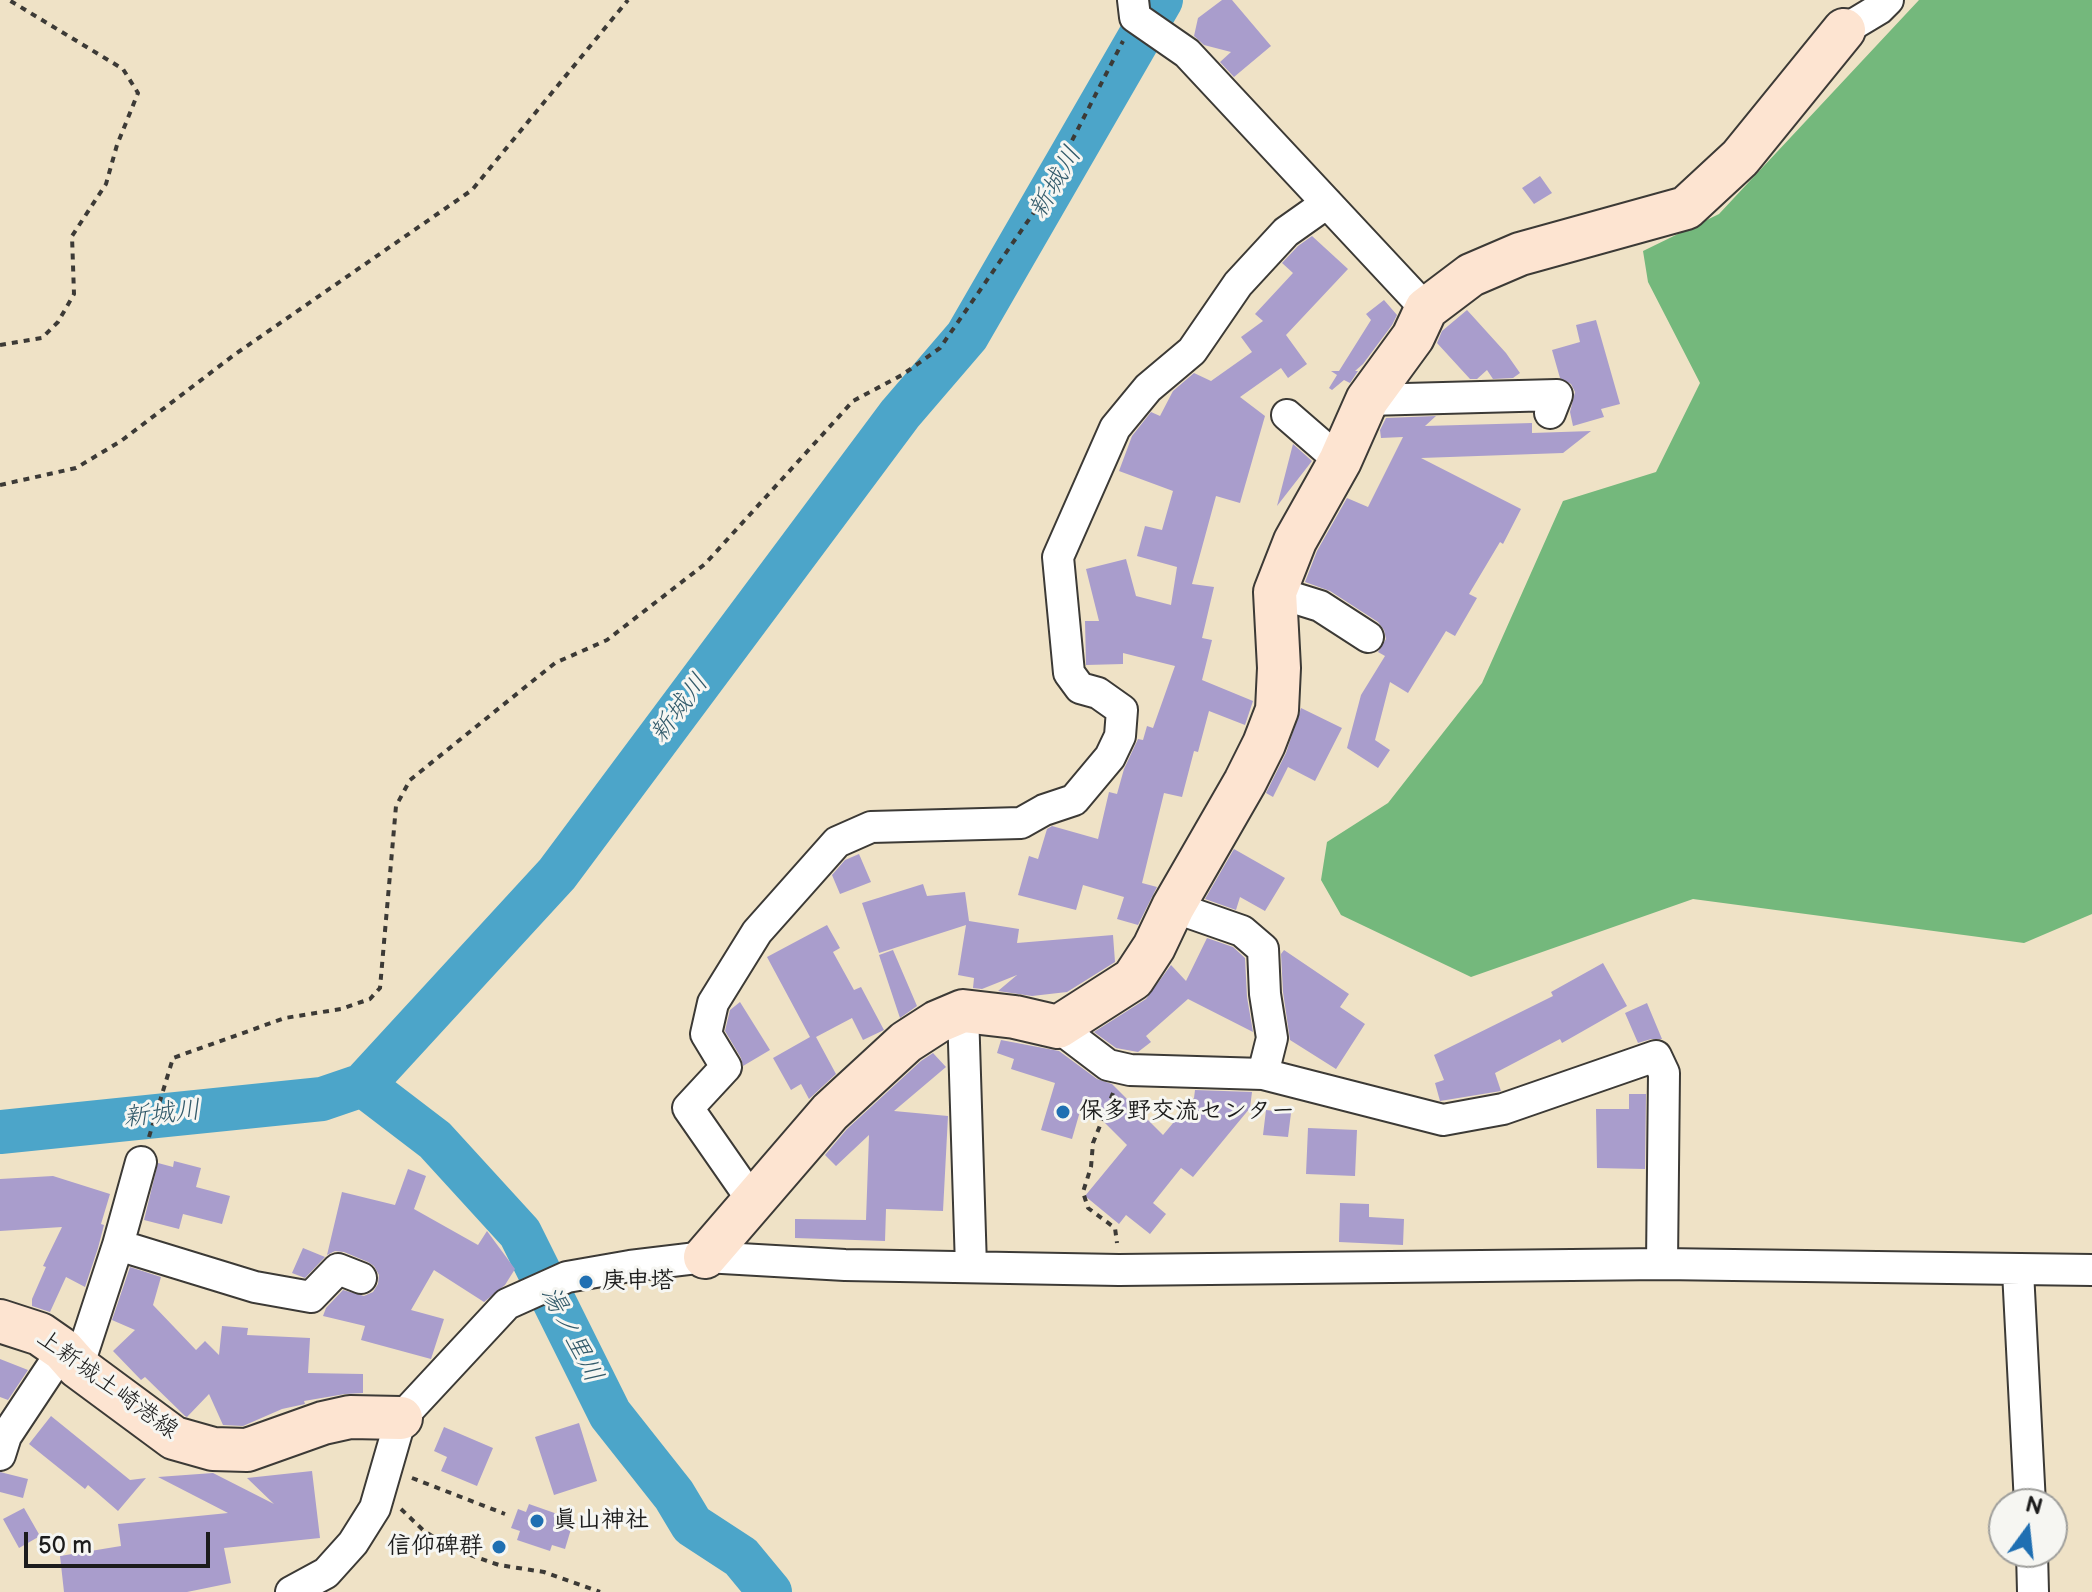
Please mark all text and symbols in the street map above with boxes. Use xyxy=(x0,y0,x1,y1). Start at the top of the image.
water label: 新城川 xyxy=(1023,141,1089,225)
water label: 新城川 xyxy=(644,668,716,750)
water label: 新城川 xyxy=(122,1095,202,1135)
place label: 保多野交流センター xyxy=(1079,1098,1295,1126)
marker: 保多野交流センター xyxy=(1054,1103,1072,1121)
place label: 庚申塔 xyxy=(602,1268,674,1296)
marker: 庚申塔 xyxy=(577,1273,595,1291)
water label: 湯ノ里川 xyxy=(533,1282,609,1388)
street label: 上新城土崎港線 xyxy=(31,1324,183,1446)
north arrow xyxy=(1988,1488,2068,1568)
text: N xyxy=(2022,1491,2045,1521)
place label: 眞山神社 xyxy=(553,1507,649,1535)
marker: 眞山神社 xyxy=(528,1512,546,1530)
scale bar xyxy=(28,1516,214,1566)
text: 50 m xyxy=(38,1531,92,1560)
place label: 信仰碑群 xyxy=(387,1533,483,1561)
marker: 信仰碑群 xyxy=(490,1538,508,1556)

